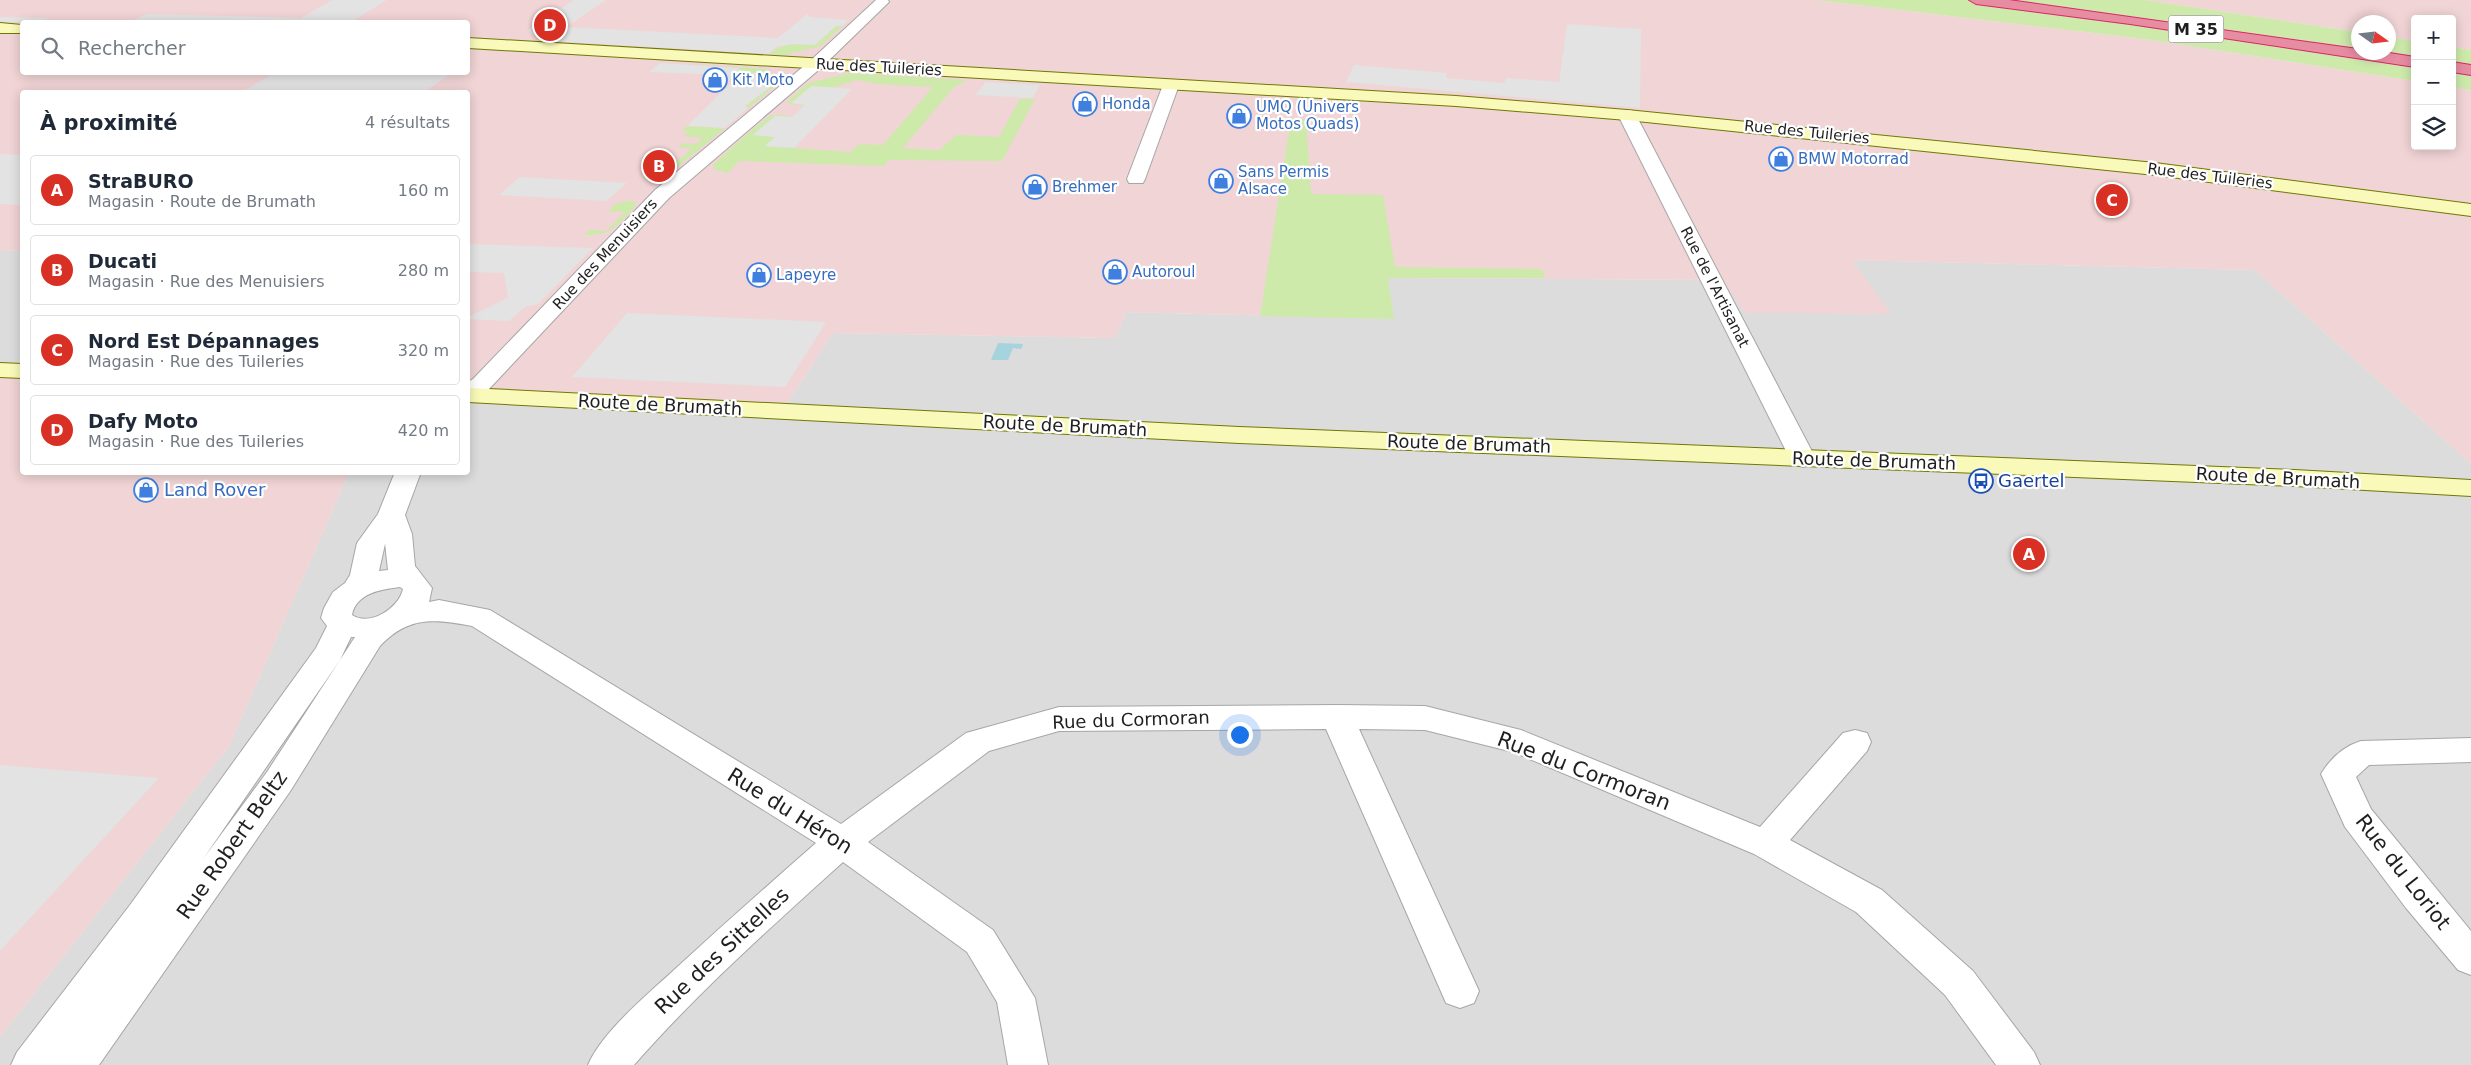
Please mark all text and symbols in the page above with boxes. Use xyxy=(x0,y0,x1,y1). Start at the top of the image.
pin: D xyxy=(534,6,566,44)
road number: M 35 xyxy=(2168,15,2224,42)
north arrow xyxy=(2351,15,2396,60)
map controls xyxy=(2411,15,2456,150)
button: + xyxy=(2411,15,2456,60)
search box xyxy=(20,20,470,75)
icon: search xyxy=(38,34,66,62)
text: Rechercher xyxy=(78,37,186,59)
street label: Rue des Tuileries xyxy=(816,55,943,79)
button: − xyxy=(2411,60,2456,105)
shop icon: Kit Moto xyxy=(702,67,728,93)
place label: Kit Moto xyxy=(732,71,794,89)
shop icon: Honda xyxy=(1072,91,1098,117)
place label: Honda xyxy=(1102,95,1151,113)
place label: UMQ (Univers Motos Quads) xyxy=(1256,98,1359,133)
shop icon: UMQ (Univers Motos Quads) xyxy=(1226,103,1252,129)
button: layers xyxy=(2411,105,2456,150)
text: À proximité xyxy=(40,111,177,135)
text: 4 résultats xyxy=(365,113,450,132)
street label: Rue des Tuileries xyxy=(1743,116,1871,148)
shop icon: BMW Motorrad xyxy=(1768,146,1794,172)
pin: B xyxy=(643,147,675,185)
place label: BMW Motorrad xyxy=(1798,150,1909,168)
street label: Rue des Tuileries xyxy=(2146,159,2274,193)
place label: Sans Permis Alsace xyxy=(1238,163,1329,198)
shop icon: Sans Permis Alsace xyxy=(1208,168,1234,194)
text: StraBURO xyxy=(88,170,194,192)
shop icon: Brehmer xyxy=(1022,174,1048,200)
place label: Brehmer xyxy=(1052,178,1118,196)
text: A xyxy=(51,181,63,200)
text: 160 m xyxy=(398,181,449,200)
pin: C xyxy=(2096,181,2128,219)
text: Magasin · Route de Brumath xyxy=(88,192,316,211)
street label: Rue des Menuisiers xyxy=(549,195,661,313)
street label: Rue de l'Artisanat xyxy=(1677,224,1753,350)
text: Ducati xyxy=(88,250,157,272)
shop icon: Autoroul xyxy=(1102,259,1128,285)
text: B xyxy=(51,261,63,280)
text: 280 m xyxy=(398,261,449,280)
shop icon: Lapeyre xyxy=(746,262,772,288)
place label: Autoroul xyxy=(1132,263,1196,281)
place label: Lapeyre xyxy=(776,266,836,284)
text: Magasin · Rue des Menuisiers xyxy=(88,272,325,291)
text: Nord Est Dépannages xyxy=(88,330,319,352)
text: C xyxy=(51,341,63,360)
text: 320 m xyxy=(398,341,449,360)
text: Magasin · Rue des Tuileries xyxy=(88,352,304,371)
street label: Route de Brumath xyxy=(577,390,743,419)
text: Dafy Moto xyxy=(88,410,198,432)
street label: Route de Brumath xyxy=(982,411,1148,440)
text: D xyxy=(50,421,64,440)
text: 420 m xyxy=(398,421,449,440)
street label: Route de Brumath xyxy=(1387,430,1552,457)
text: Magasin · Rue des Tuileries xyxy=(88,432,304,451)
street label: Route de Brumath xyxy=(1792,447,1957,474)
street label: Route de Brumath xyxy=(2195,463,2361,492)
bus stop icon: Gaertel xyxy=(1968,468,1994,494)
place label: Gaertel xyxy=(1998,470,2065,491)
shop icon: Land Rover xyxy=(133,477,159,503)
place label: Land Rover xyxy=(164,479,266,500)
pin: A xyxy=(2013,535,2045,573)
street label: Rue du Cormoran xyxy=(1052,706,1210,733)
your location xyxy=(1227,722,1253,748)
street label: Rue du Cormoran xyxy=(1494,727,1674,815)
street label: Rue du Héron xyxy=(723,763,857,859)
street label: Rue Robert Beltz xyxy=(172,766,292,924)
street label: Rue du Loriot xyxy=(2351,810,2455,934)
street label: Rue des Sittelles xyxy=(650,883,794,1019)

